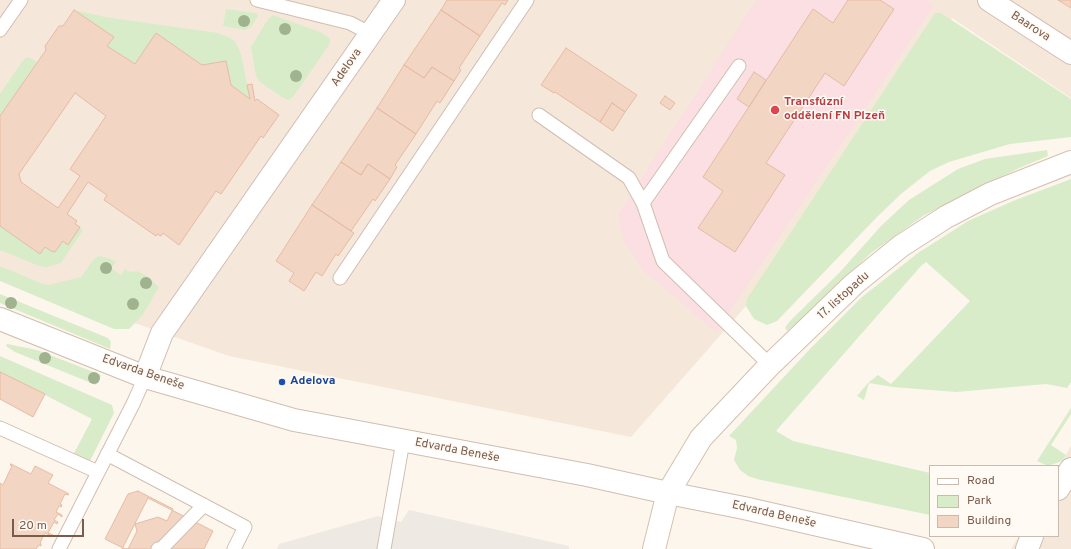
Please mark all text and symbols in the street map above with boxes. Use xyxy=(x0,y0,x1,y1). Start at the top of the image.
street label: Baarova xyxy=(1008,9,1052,45)
street label: Adelova xyxy=(329,46,365,90)
place label: Transfúzní oddělení FN Plzeň xyxy=(784,96,885,124)
marker: Transfúzní oddělení FN Plzeň xyxy=(769,104,781,116)
street label: 17. listopadu xyxy=(815,269,873,323)
street label: Edvarda Beneše xyxy=(100,352,186,394)
place label: Adelova xyxy=(290,375,335,389)
marker: Adelova xyxy=(277,377,287,387)
street label: Edvarda Beneše xyxy=(413,436,501,466)
legend xyxy=(929,465,1059,537)
text: Road xyxy=(967,473,995,489)
text: Park xyxy=(967,493,992,509)
street label: Edvarda Beneše xyxy=(731,498,817,532)
scale bar xyxy=(14,511,86,537)
text: Building xyxy=(967,513,1011,529)
text: 20 m xyxy=(19,518,47,534)

